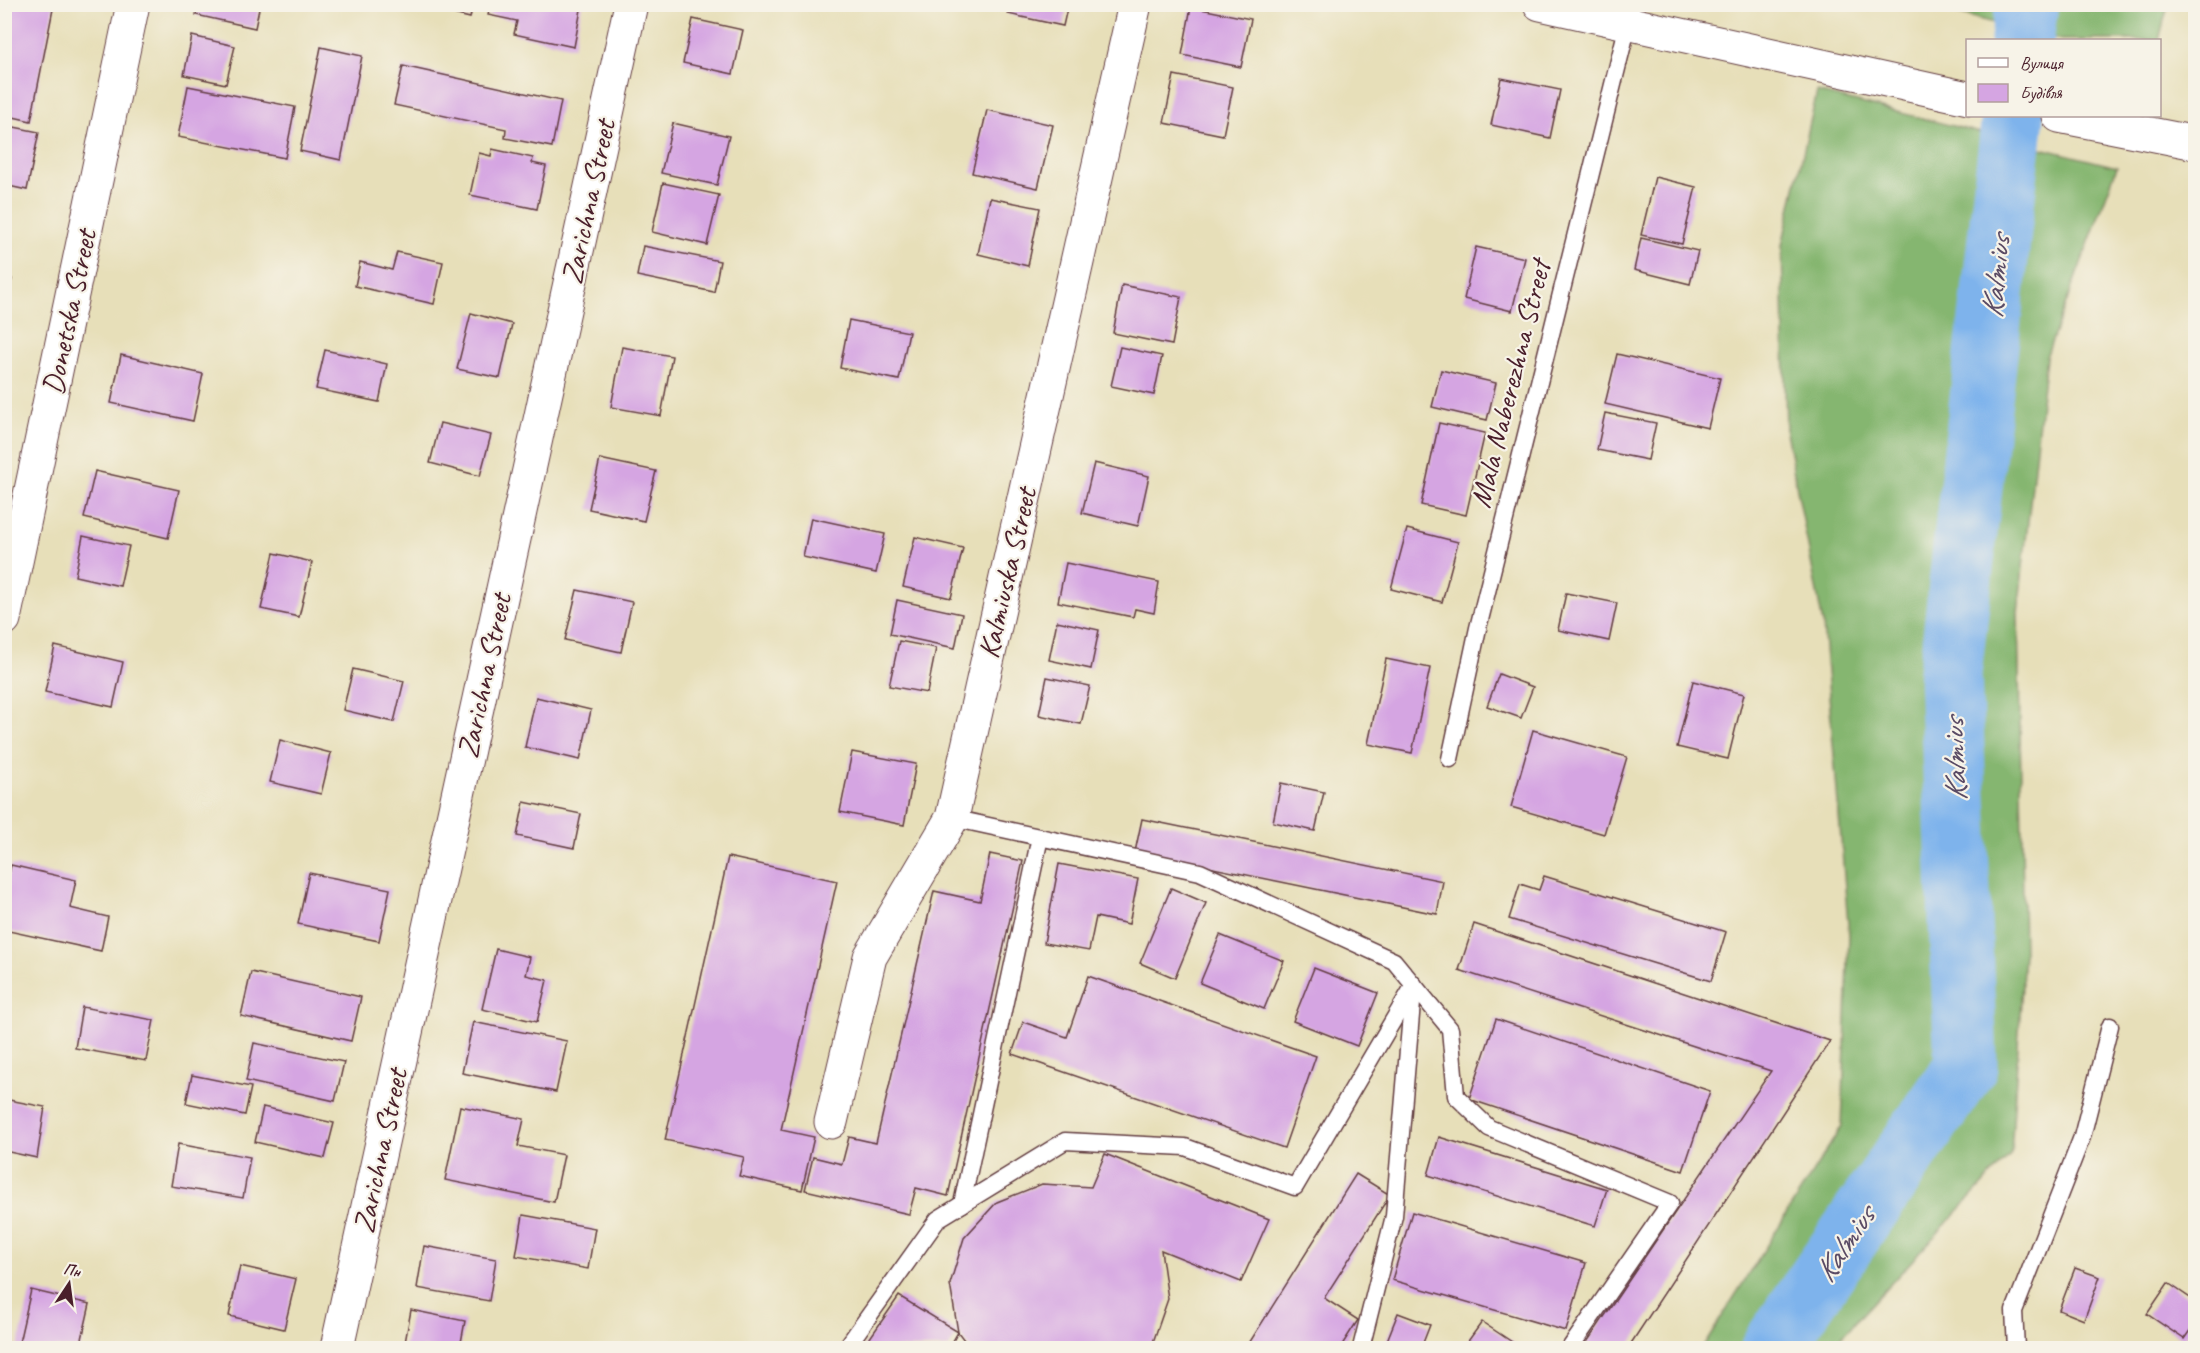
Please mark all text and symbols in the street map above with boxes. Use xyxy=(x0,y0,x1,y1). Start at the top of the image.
legend xyxy=(1966,39,2161,117)
text: Вулиця xyxy=(2020,52,2064,74)
text: Будівля xyxy=(2020,82,2063,104)
street label: Zarichna Street xyxy=(552,114,625,287)
street label: Donetska Street xyxy=(33,223,106,398)
water label: Kalmius xyxy=(1971,229,2021,320)
street label: Mala Naberezhna Street xyxy=(1461,253,1560,511)
street label: Kalmiuska Street xyxy=(969,481,1046,662)
street label: Zarichna Street xyxy=(448,588,521,761)
water label: Kalmius xyxy=(1932,713,1976,802)
street label: Zarichna Street xyxy=(344,1063,417,1236)
water label: Kalmius xyxy=(1804,1194,1887,1290)
north arrow xyxy=(39,1254,99,1314)
text: Пн xyxy=(62,1259,83,1282)

